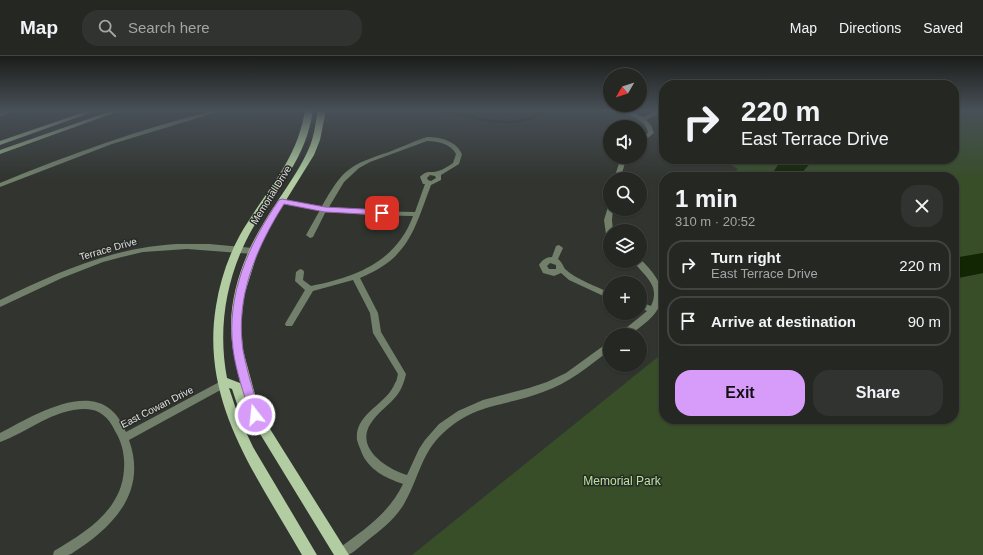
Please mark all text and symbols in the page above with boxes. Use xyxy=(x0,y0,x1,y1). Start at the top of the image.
search box xyxy=(82,10,362,46)
text: Map xyxy=(20,17,58,38)
icon: search xyxy=(96,17,118,39)
text: Search here xyxy=(128,19,210,36)
text: Map xyxy=(790,20,817,36)
text: Directions xyxy=(839,20,901,36)
text: Saved xyxy=(923,20,963,36)
north arrow xyxy=(603,68,647,112)
map controls xyxy=(603,68,647,372)
icon: right xyxy=(675,96,727,148)
text: 220 m xyxy=(741,96,820,127)
button: sound xyxy=(603,120,647,164)
text: East Terrace Drive xyxy=(741,129,889,149)
street label: Memorial Drive xyxy=(249,163,294,226)
button: search xyxy=(603,172,647,216)
text: 1 min xyxy=(675,185,738,212)
button: close xyxy=(901,185,943,227)
pin xyxy=(365,196,399,230)
icon: arrive xyxy=(371,202,393,224)
text: 310 m · 20:52 xyxy=(675,214,755,229)
button: layers xyxy=(603,224,647,268)
street label: Terrace Drive xyxy=(78,235,139,262)
text: Turn right xyxy=(711,249,781,266)
icon: right xyxy=(677,254,699,276)
text: 220 m xyxy=(899,257,941,274)
text: East Terrace Drive xyxy=(711,266,818,281)
button: + xyxy=(603,276,647,320)
icon: arrive xyxy=(677,310,699,332)
text: Arrive at destination xyxy=(711,313,856,330)
text: 90 m xyxy=(908,313,941,330)
button: − xyxy=(603,328,647,372)
button: Exit xyxy=(675,370,805,416)
button: Share xyxy=(813,370,943,416)
street label: East Cowan Drive xyxy=(119,384,196,430)
position arrow xyxy=(234,394,276,436)
park label: Memorial Park xyxy=(583,474,662,488)

